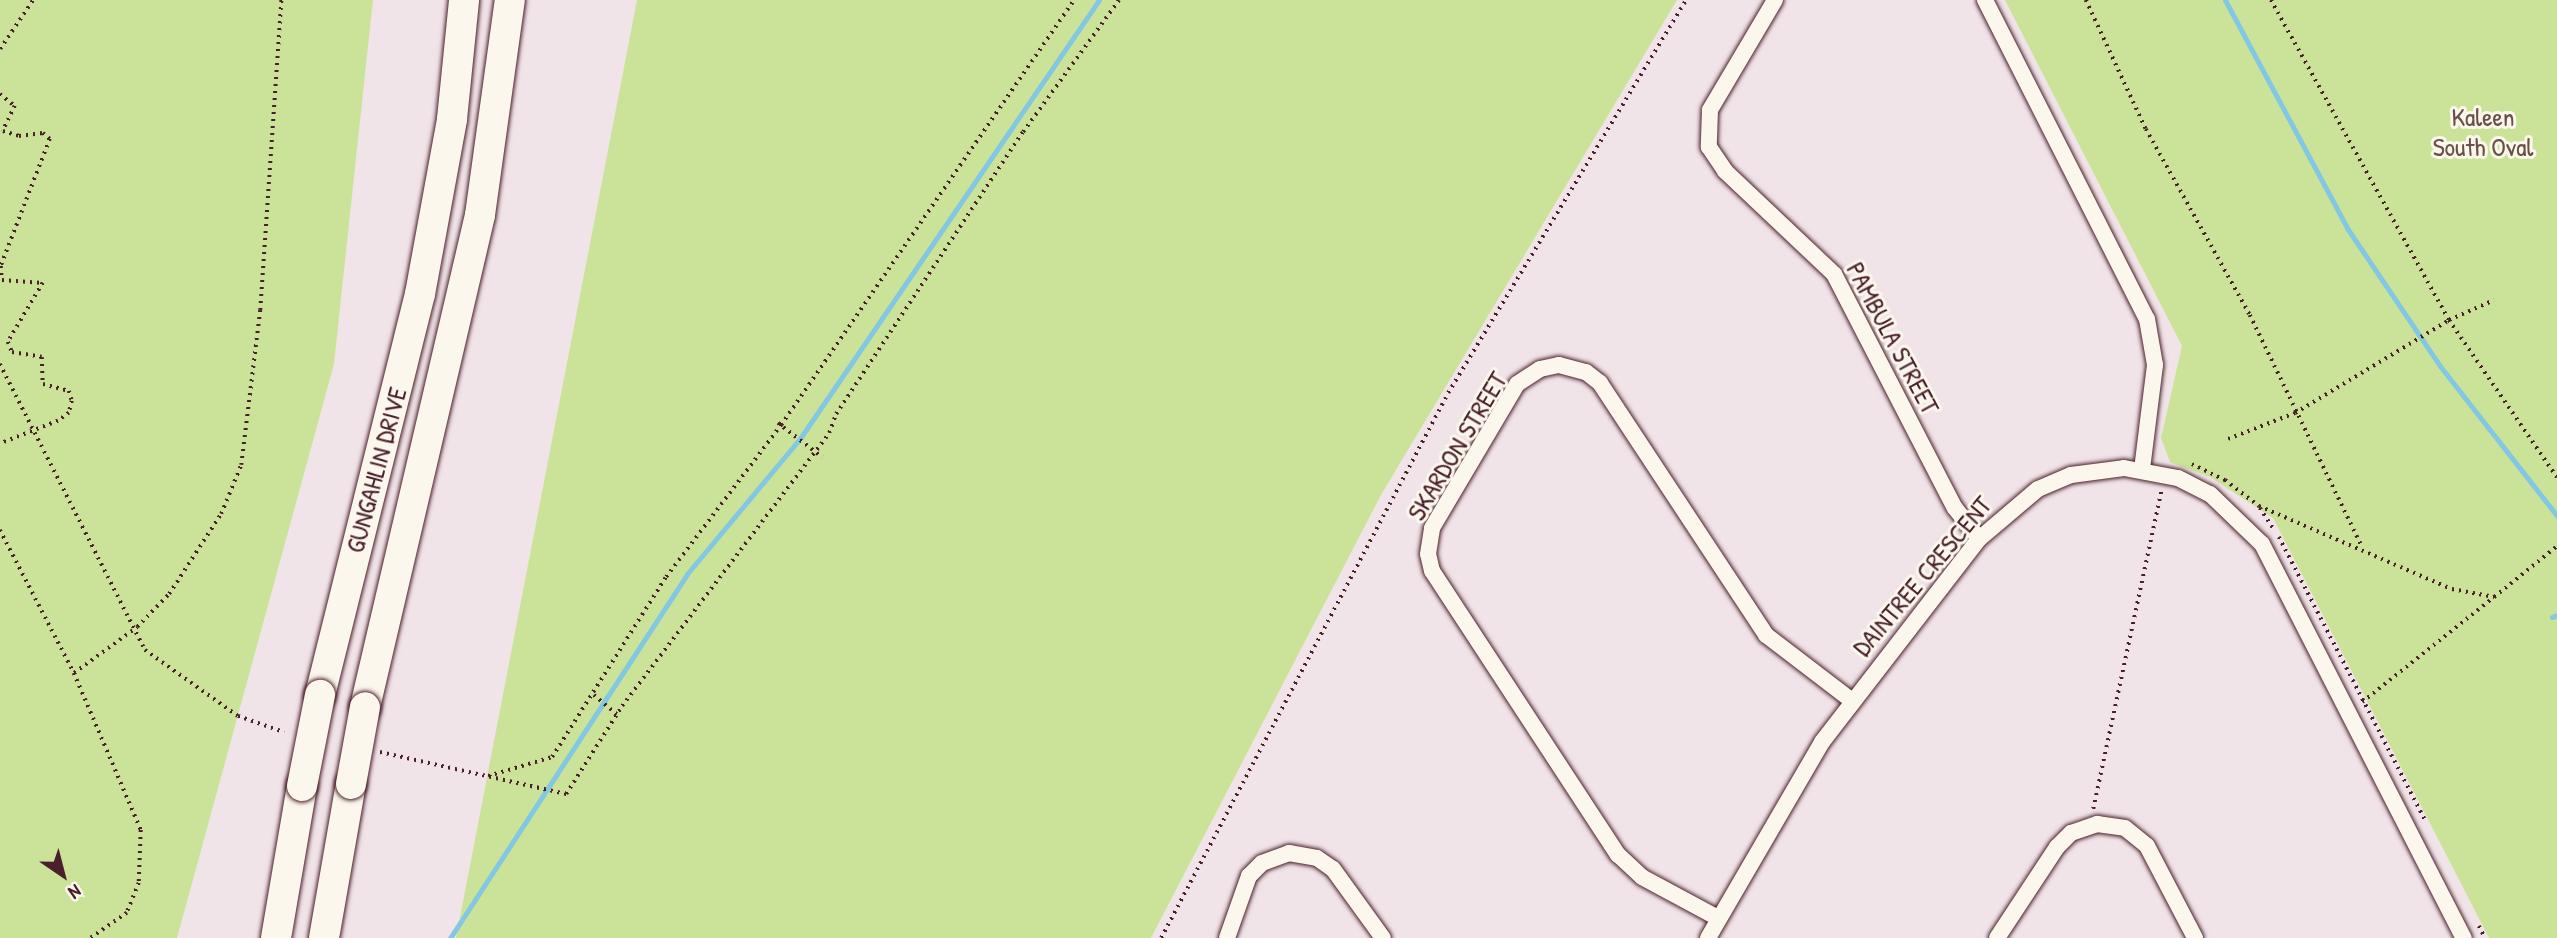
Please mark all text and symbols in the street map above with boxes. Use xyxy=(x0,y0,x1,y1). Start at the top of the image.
park label: Kaleen South Oval xyxy=(2433,101,2533,162)
street label: PAMBULA STREET xyxy=(1840,257,1946,419)
street label: SKARDON STREET xyxy=(1400,366,1514,526)
street label: GUNGAHLIN DRIVE xyxy=(339,384,413,556)
street label: DAINTREE CRESCENT xyxy=(1846,490,1998,662)
north arrow xyxy=(28,840,98,910)
text: N xyxy=(63,879,87,906)

